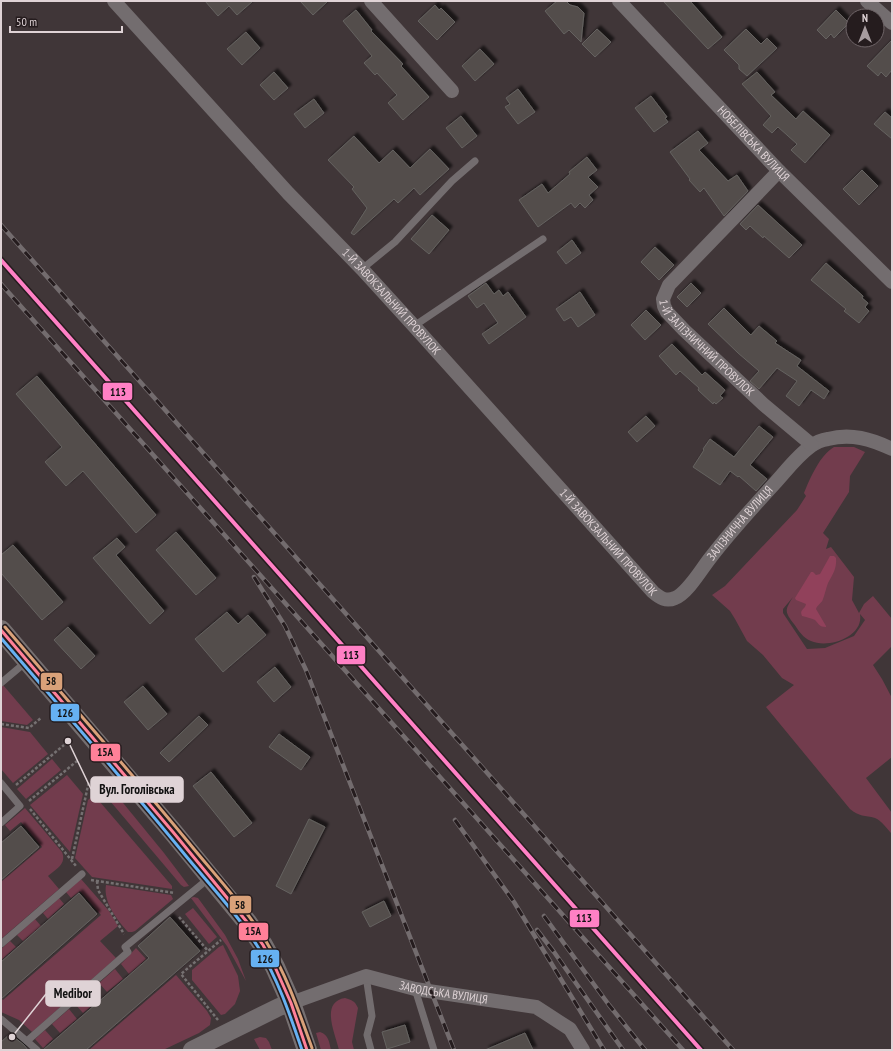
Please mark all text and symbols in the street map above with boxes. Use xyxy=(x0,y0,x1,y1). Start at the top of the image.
scale bar xyxy=(10,8,122,34)
north arrow xyxy=(845,8,885,48)
text: N xyxy=(862,11,868,25)
text: 50 m xyxy=(16,14,37,29)
street label: НОБЕЛІВСЬКА ВУЛИЦЯ xyxy=(715,102,793,184)
street label: 1-Й ЗАВОКЗАЛЬНИЙ ПРОВУЛОК xyxy=(339,245,444,358)
street label: 1-Й ЗАЛІЗНИЧНИЙ ПРОВУЛОК xyxy=(656,299,758,399)
line badge: 113 xyxy=(102,382,133,401)
text: 113 xyxy=(110,385,126,399)
street label: ЗАЛІЗНИЧНА ВУЛИЦЯ xyxy=(703,482,776,563)
street label: 1-Й ЗАВОКЗАЛЬНИЙ ПРОВУЛОК xyxy=(557,485,661,599)
line badge: 113 xyxy=(336,645,366,665)
text: 113 xyxy=(343,648,359,662)
line badge: 58 xyxy=(40,672,63,691)
text: 58 xyxy=(46,674,56,688)
line badge: 126 xyxy=(50,703,80,722)
text: 126 xyxy=(57,706,73,720)
line badge: 15A xyxy=(90,743,121,762)
text: 15A xyxy=(97,745,114,759)
callout: Вул. Гоголівська xyxy=(91,777,183,802)
text: Вул. Гоголівська xyxy=(99,781,175,798)
line badge: 58 xyxy=(229,895,252,914)
text: 58 xyxy=(235,898,245,912)
line badge: 113 xyxy=(569,909,600,928)
text: 113 xyxy=(576,911,592,925)
line badge: 15A xyxy=(238,922,269,941)
text: 15A xyxy=(245,924,262,938)
line badge: 126 xyxy=(250,949,280,968)
text: 126 xyxy=(257,952,273,966)
street label: ЗАВОДСЬКА ВУЛИЦЯ xyxy=(398,977,489,1007)
callout: Medibor xyxy=(46,981,100,1006)
text: Medibor xyxy=(54,985,92,1002)

